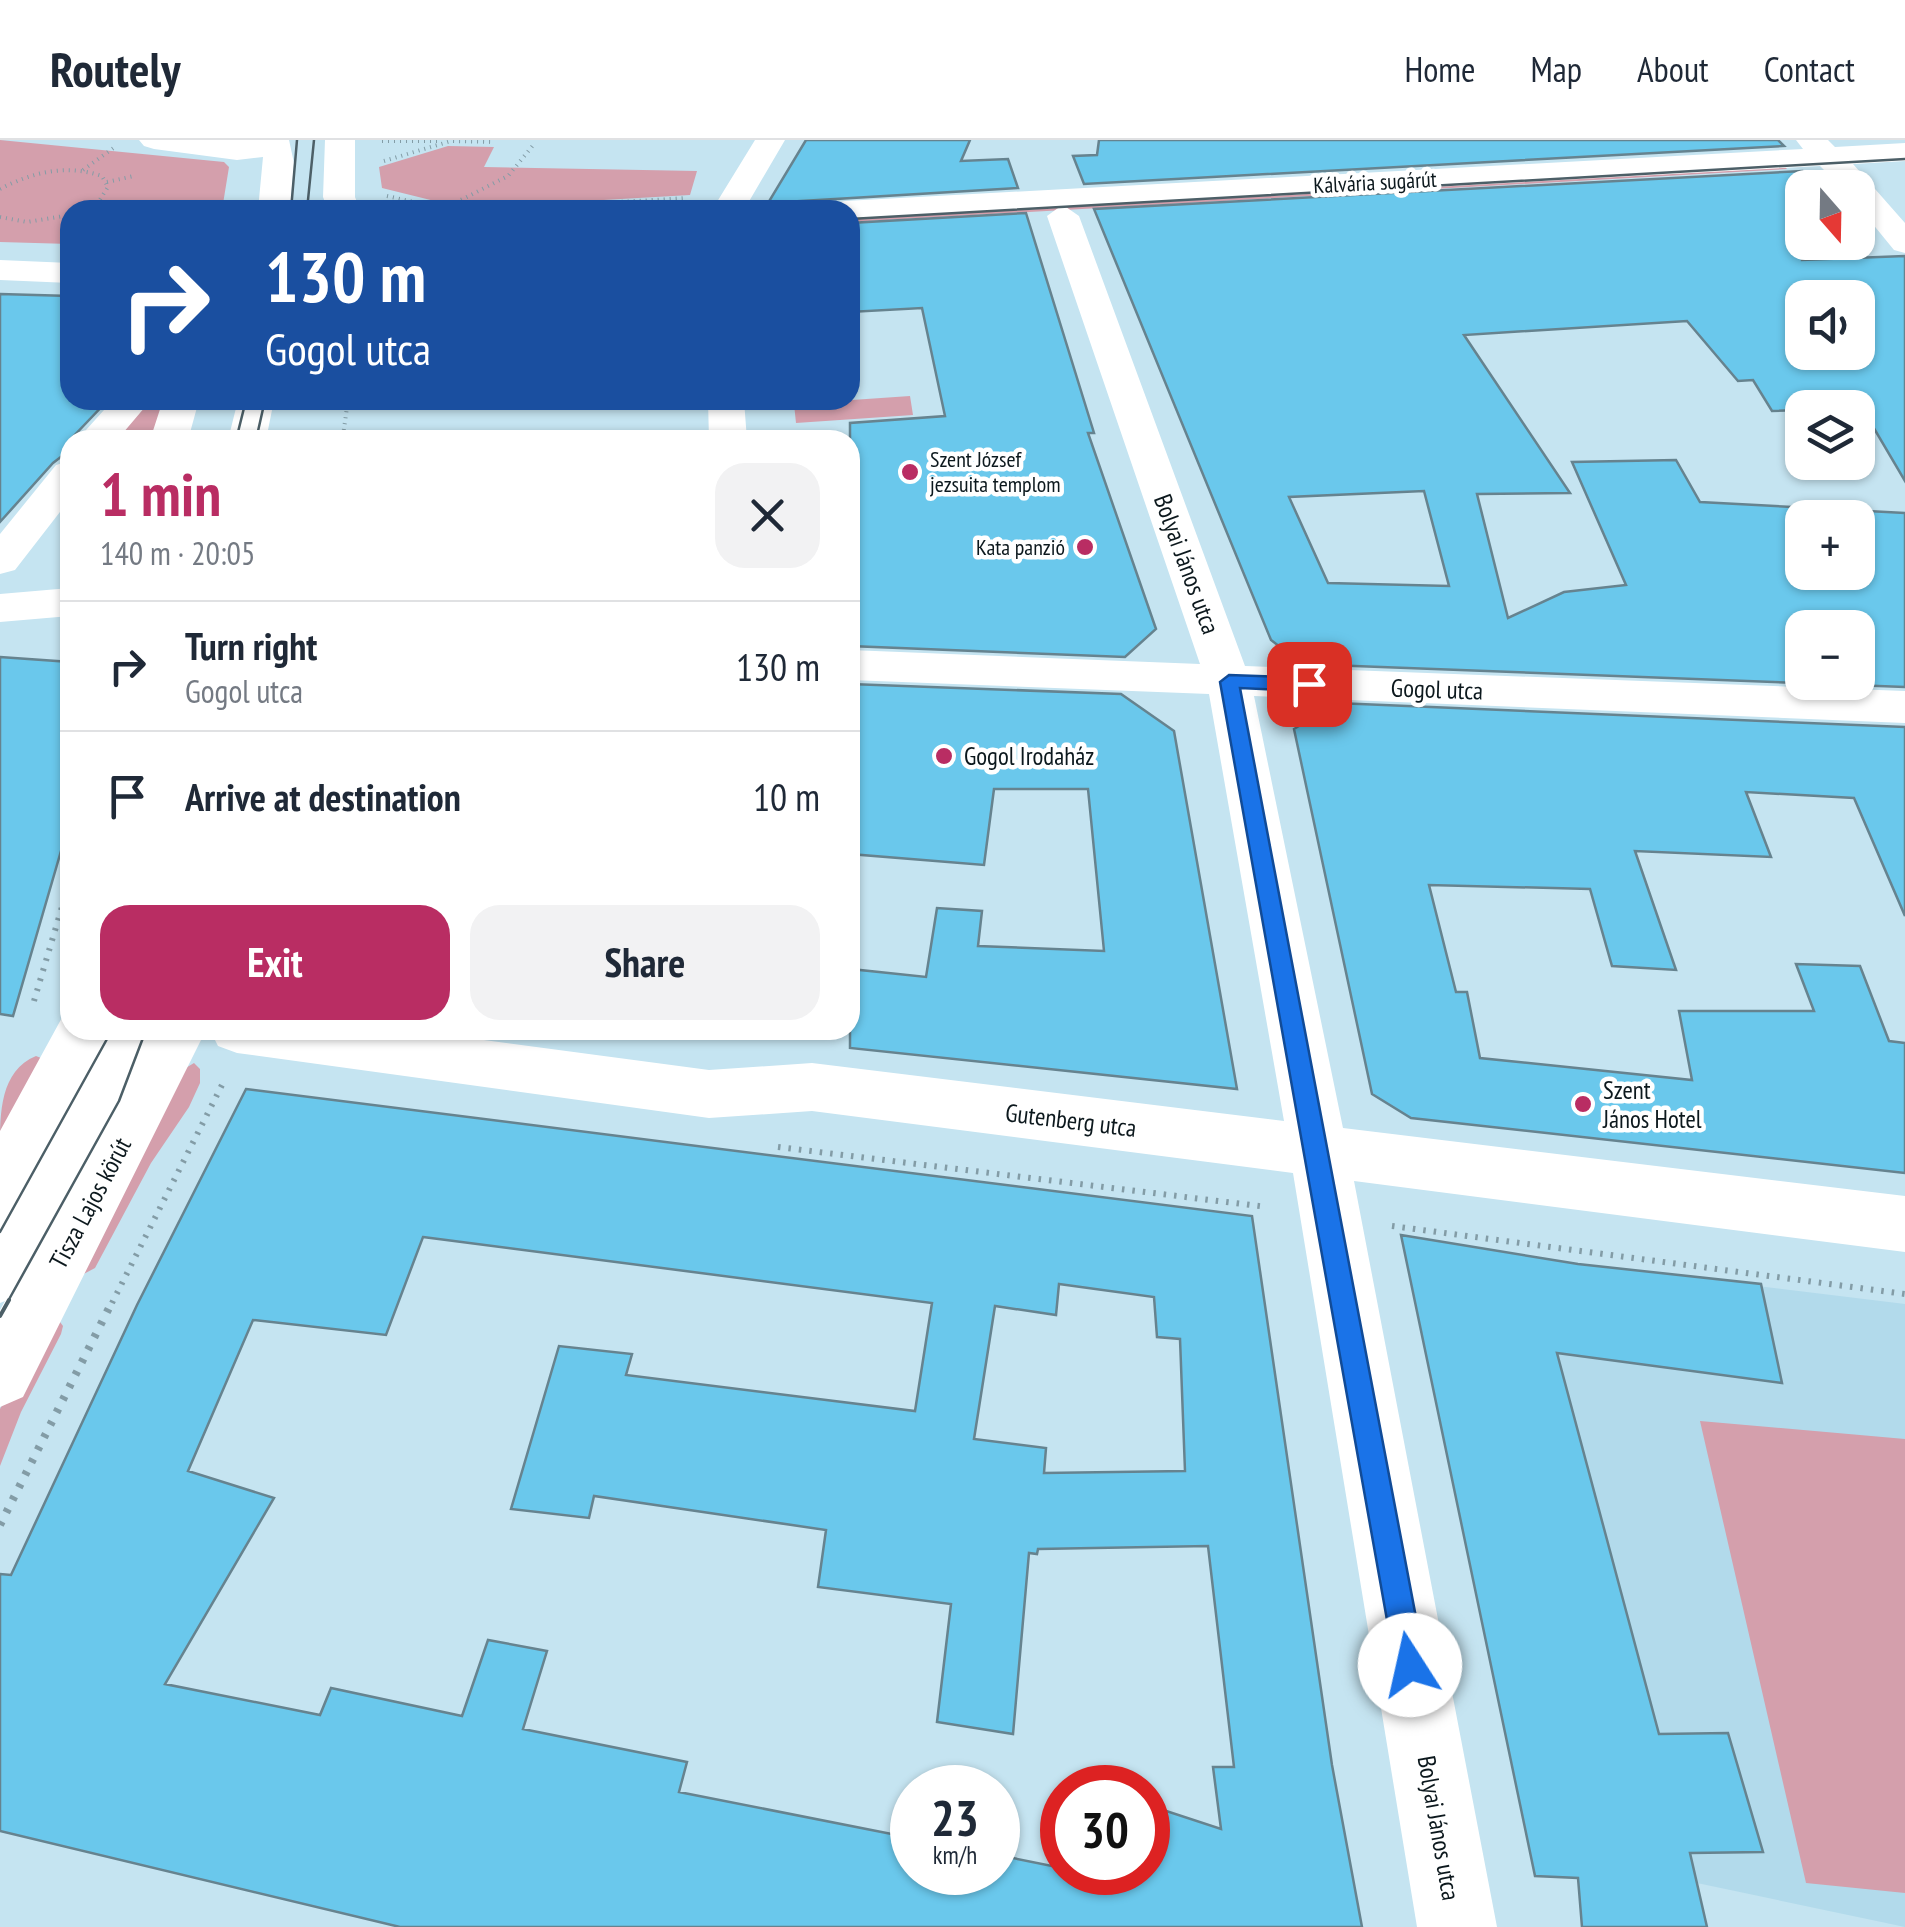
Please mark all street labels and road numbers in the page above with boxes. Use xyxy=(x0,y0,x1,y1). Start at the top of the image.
street label: Kálvária sugárút xyxy=(1313,165,1437,199)
street label: Bolyai János utca xyxy=(1147,490,1227,638)
street label: Gogol utca xyxy=(1390,671,1484,707)
street label: Gutenberg utca xyxy=(1004,1096,1138,1144)
street label: Tisza Lajos körút xyxy=(42,1132,138,1274)
street label: Bolyai János utca xyxy=(1411,1753,1467,1903)

